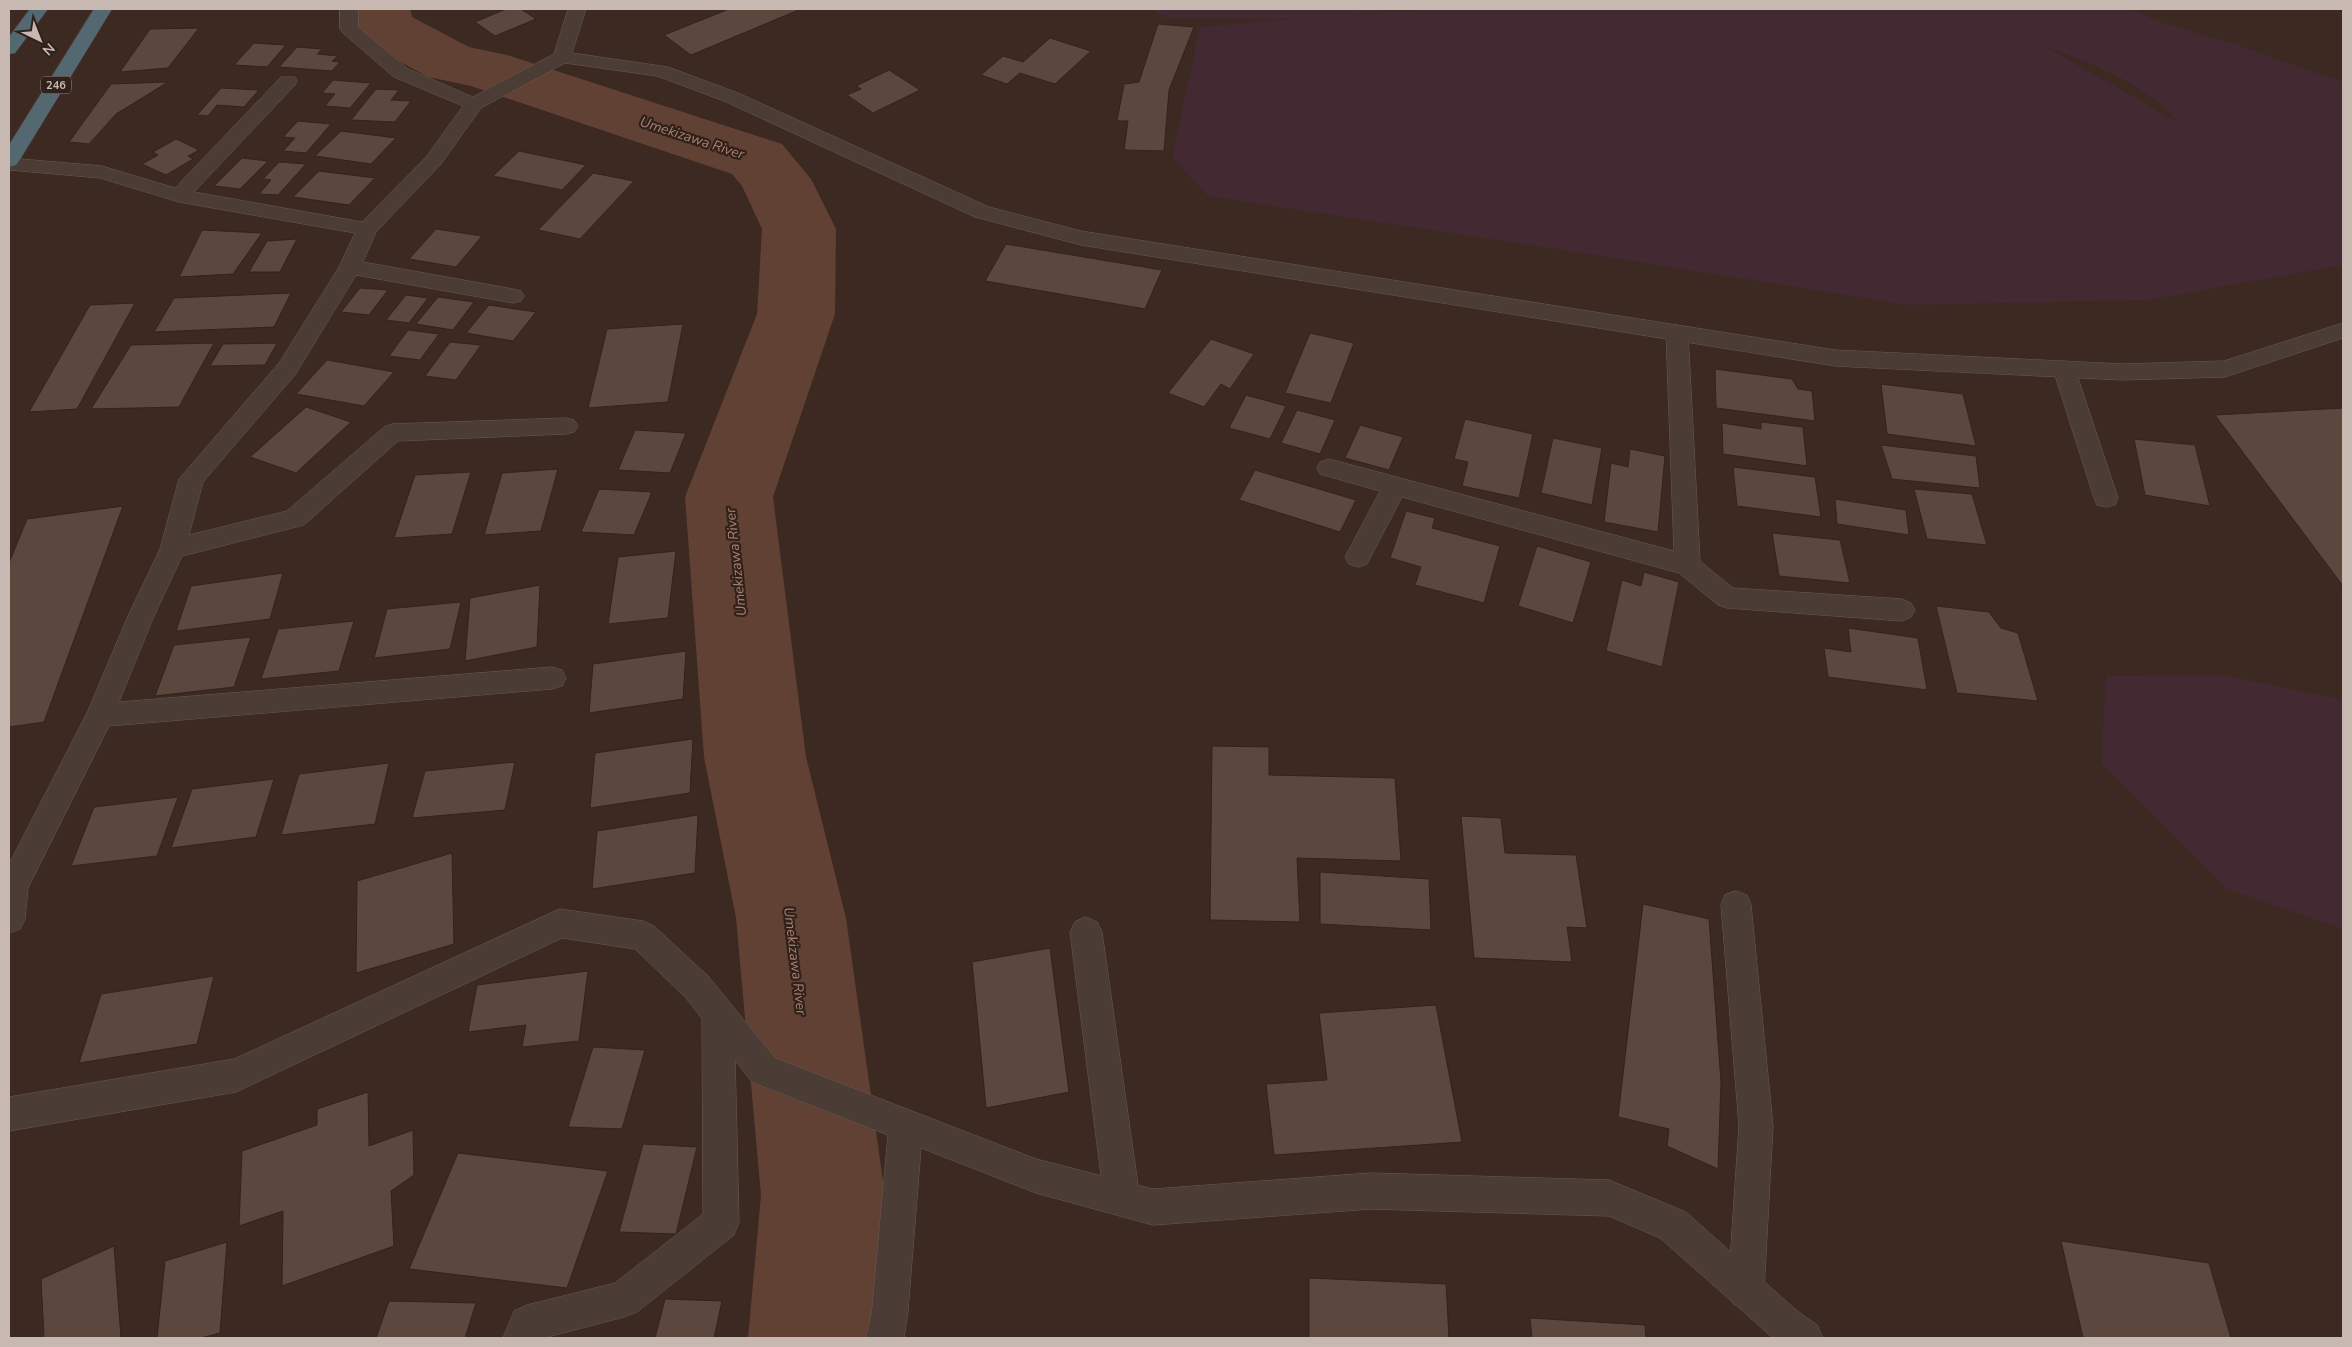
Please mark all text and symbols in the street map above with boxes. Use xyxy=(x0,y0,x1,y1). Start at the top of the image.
north arrow xyxy=(15,15,65,65)
text: N xyxy=(38,39,59,60)
road number: 246 xyxy=(41,76,71,94)
water label: Umekizawa River xyxy=(637,112,747,164)
water label: Umekizawa River xyxy=(721,506,751,617)
water label: Umekizawa River xyxy=(779,906,811,1017)

